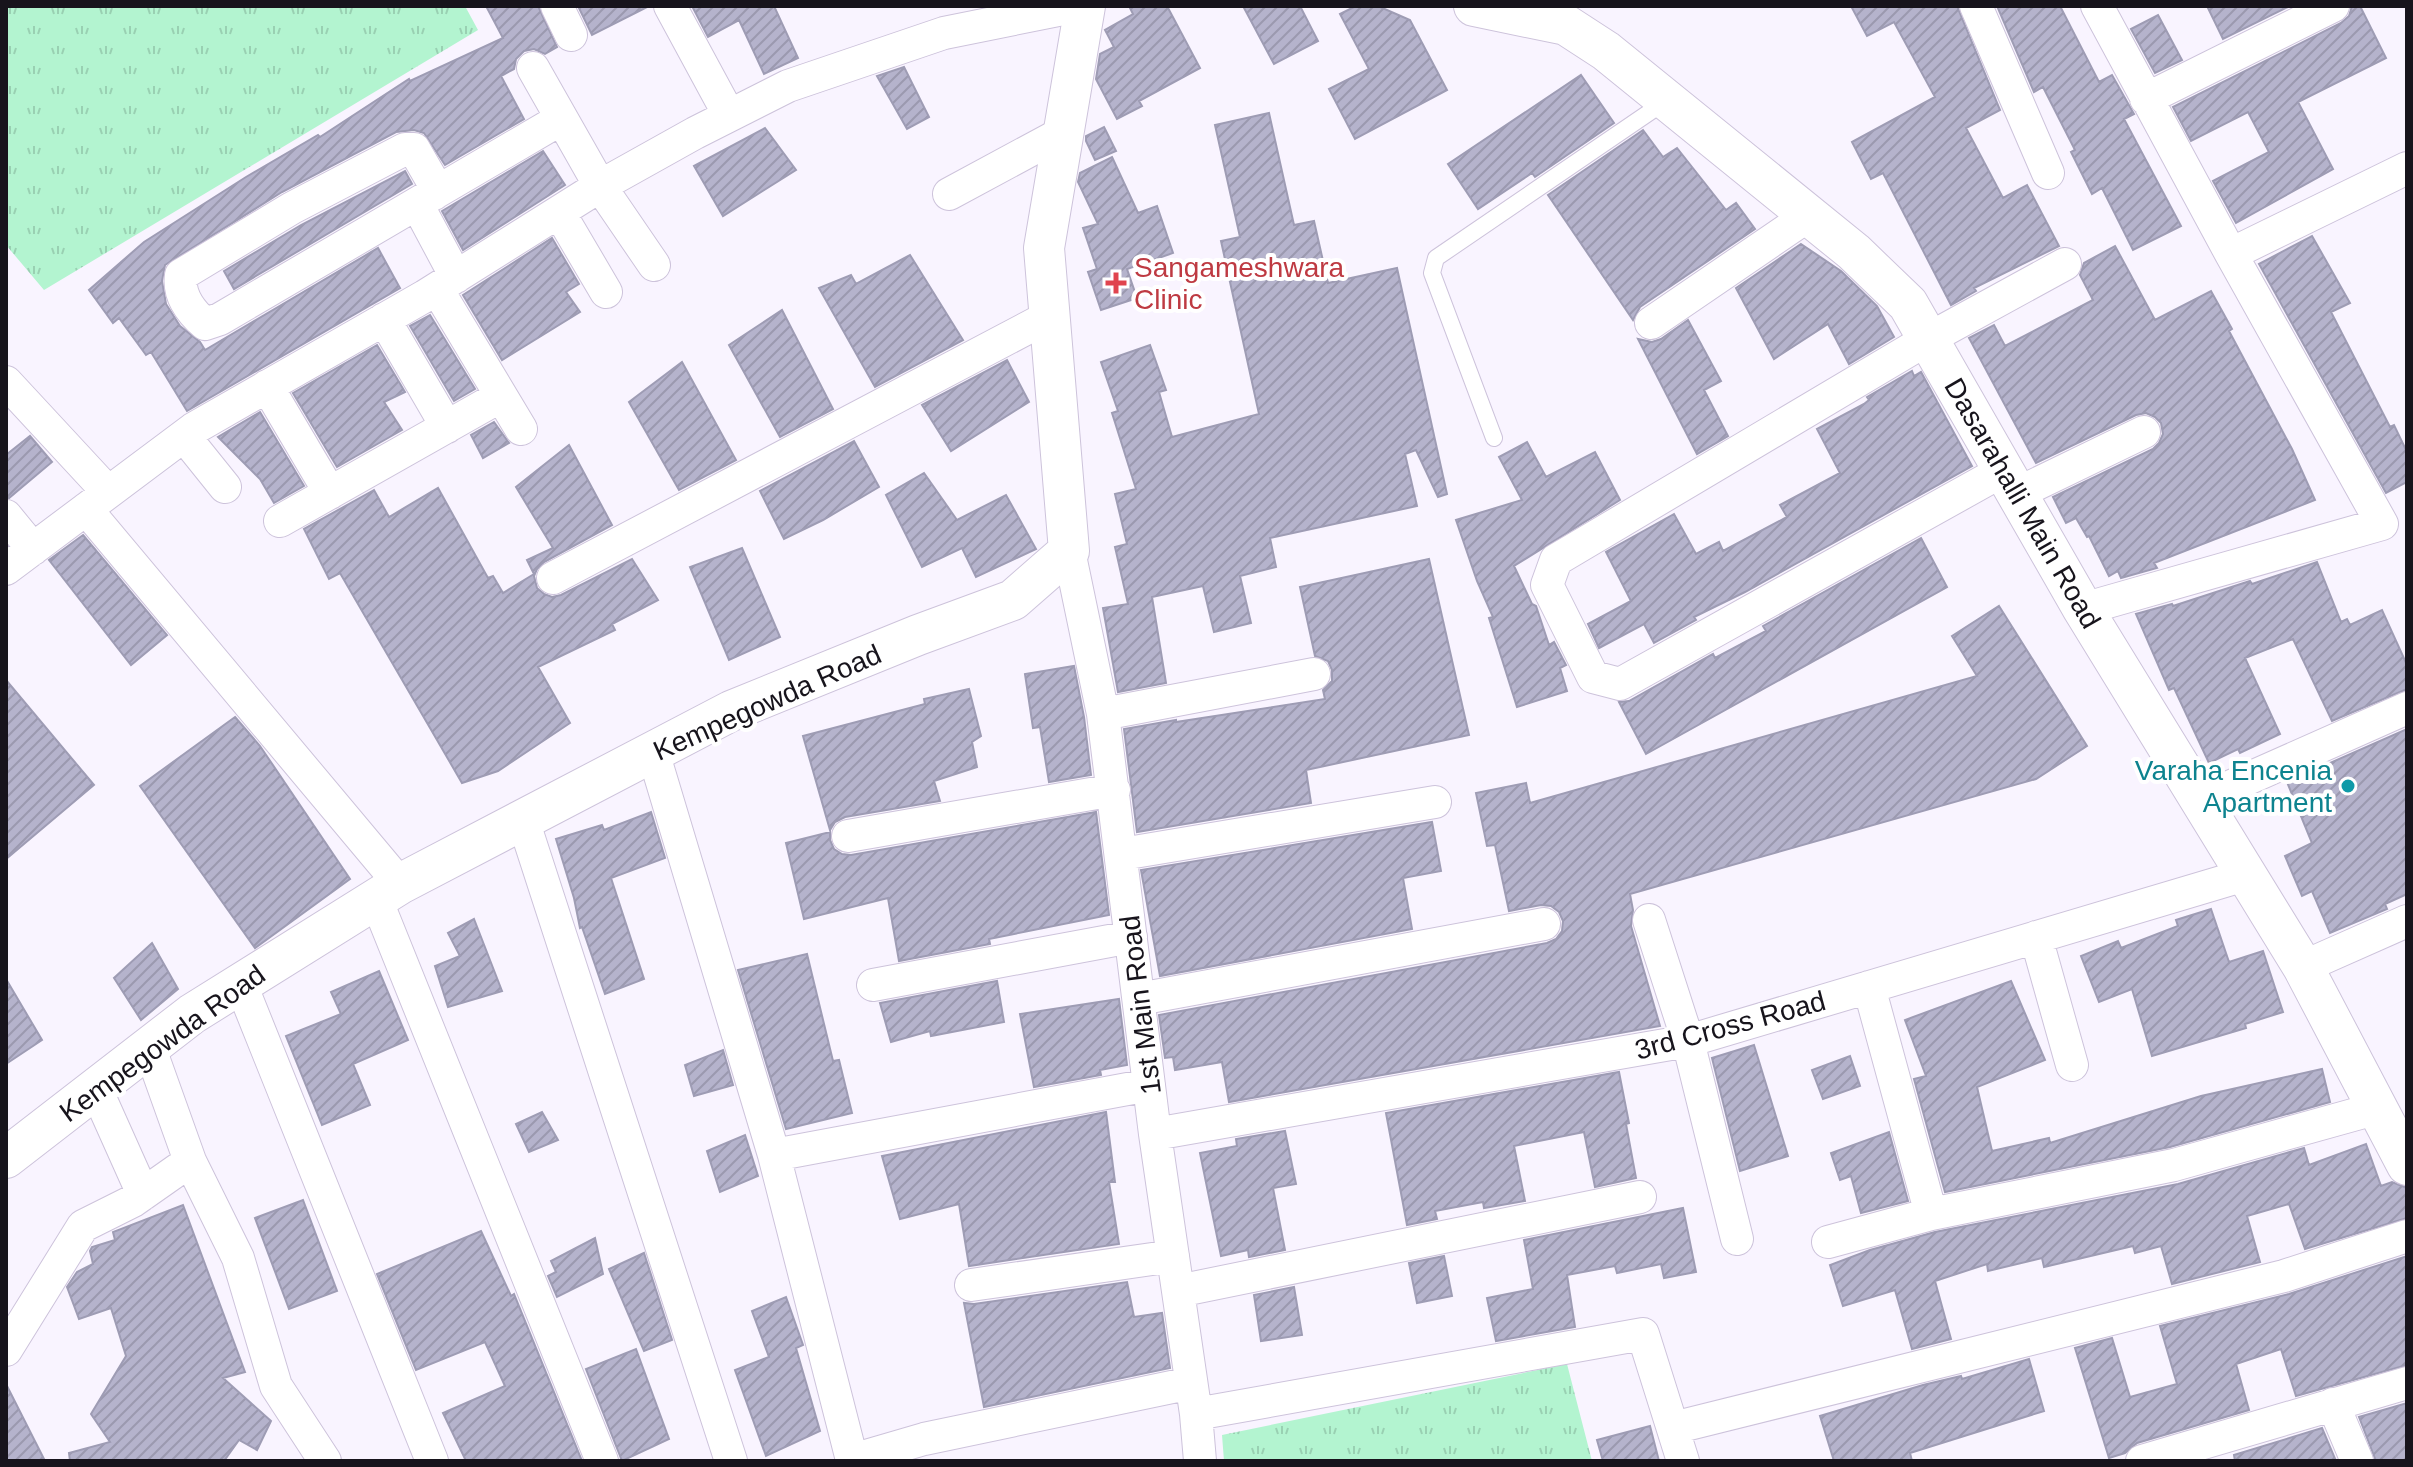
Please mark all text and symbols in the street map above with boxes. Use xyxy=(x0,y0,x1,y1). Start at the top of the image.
place label: Sangameshwara Clinic xyxy=(1134,252,1345,315)
marker: Sangameshwara Clinic xyxy=(1105,272,1127,294)
street label: Dasarahalli Main Road xyxy=(1938,373,2107,634)
street label: Kempegowda Road xyxy=(649,638,886,767)
place label: Varaha Encenia Apartment xyxy=(2135,755,2332,818)
marker: Varaha Encenia Apartment xyxy=(2339,777,2357,795)
street label: 1st Main Road xyxy=(1114,913,1167,1096)
street label: Kempegowda Road xyxy=(54,959,271,1128)
street label: 3rd Cross Road xyxy=(1631,985,1829,1066)

